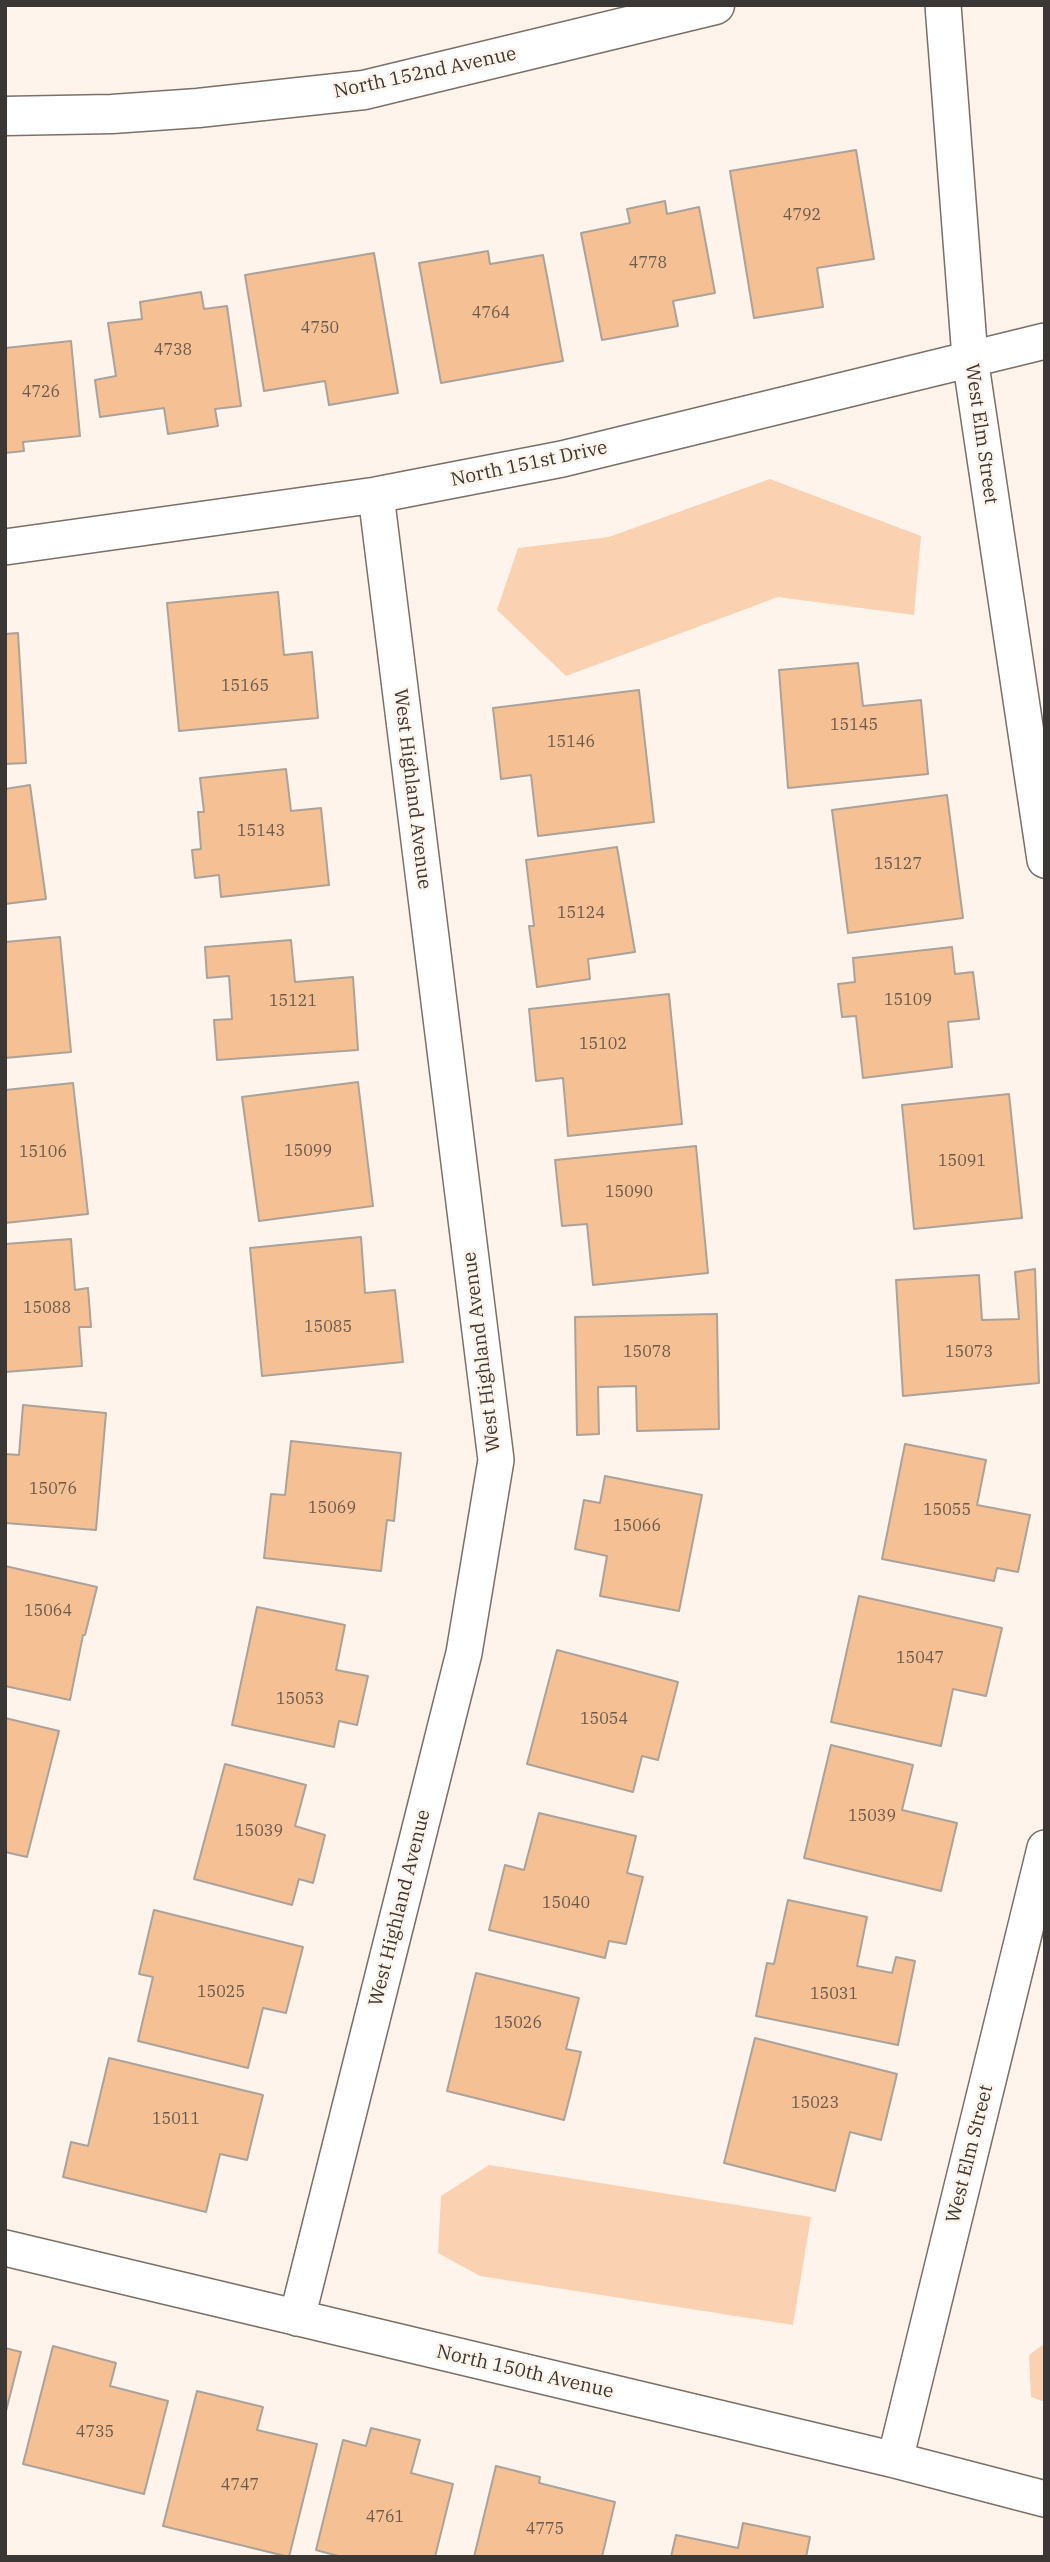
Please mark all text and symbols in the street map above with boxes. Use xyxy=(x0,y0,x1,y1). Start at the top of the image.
street label: North 152nd Avenue xyxy=(332,43,518,103)
house number: 4792 xyxy=(783,205,821,225)
house number: 4778 xyxy=(629,253,667,273)
house number: 4764 xyxy=(472,303,510,323)
house number: 4750 xyxy=(301,318,339,338)
house number: 4738 xyxy=(154,340,192,360)
street label: West Elm Street xyxy=(960,362,1002,506)
house number: 4726 xyxy=(22,382,60,402)
street label: North 151st Drive xyxy=(449,436,609,492)
house number: 15165 xyxy=(221,676,269,696)
street label: West Highland Avenue xyxy=(388,687,436,891)
house number: 15145 xyxy=(830,715,878,735)
house number: 15146 xyxy=(547,732,595,752)
house number: 15143 xyxy=(237,821,285,841)
house number: 15127 xyxy=(874,854,922,874)
house number: 15124 xyxy=(557,903,605,923)
house number: 15109 xyxy=(884,990,932,1010)
house number: 15121 xyxy=(269,991,317,1011)
house number: 15102 xyxy=(579,1034,627,1054)
house number: 15099 xyxy=(284,1141,332,1161)
house number: 15106 xyxy=(19,1142,67,1162)
house number: 15091 xyxy=(938,1151,986,1171)
house number: 15090 xyxy=(605,1182,653,1202)
street label: West Highland Avenue xyxy=(458,1250,506,1454)
house number: 15088 xyxy=(23,1298,71,1318)
house number: 15085 xyxy=(304,1317,352,1337)
house number: 15078 xyxy=(623,1342,671,1362)
house number: 15073 xyxy=(945,1342,993,1362)
house number: 15076 xyxy=(29,1479,77,1499)
house number: 15069 xyxy=(308,1498,356,1518)
house number: 15055 xyxy=(923,1500,971,1520)
house number: 15066 xyxy=(613,1516,661,1536)
house number: 15064 xyxy=(24,1601,72,1621)
house number: 15047 xyxy=(896,1648,944,1668)
house number: 15053 xyxy=(276,1689,324,1709)
house number: 15054 xyxy=(580,1709,628,1729)
house number: 15039 xyxy=(848,1806,896,1826)
street label: West Highland Avenue xyxy=(364,1807,436,2009)
house number: 15039 xyxy=(235,1821,283,1841)
house number: 15040 xyxy=(542,1893,590,1913)
house number: 15025 xyxy=(197,1982,245,2002)
house number: 15031 xyxy=(810,1984,858,2004)
house number: 15026 xyxy=(494,2013,542,2033)
street label: West Elm Street xyxy=(942,2082,998,2226)
house number: 15023 xyxy=(791,2093,839,2113)
house number: 15011 xyxy=(152,2109,200,2129)
street label: North 150th Avenue xyxy=(434,2341,616,2403)
house number: 4735 xyxy=(76,2422,114,2442)
house number: 4747 xyxy=(221,2475,259,2495)
house number: 4761 xyxy=(366,2507,404,2527)
house number: 4775 xyxy=(526,2519,564,2539)

